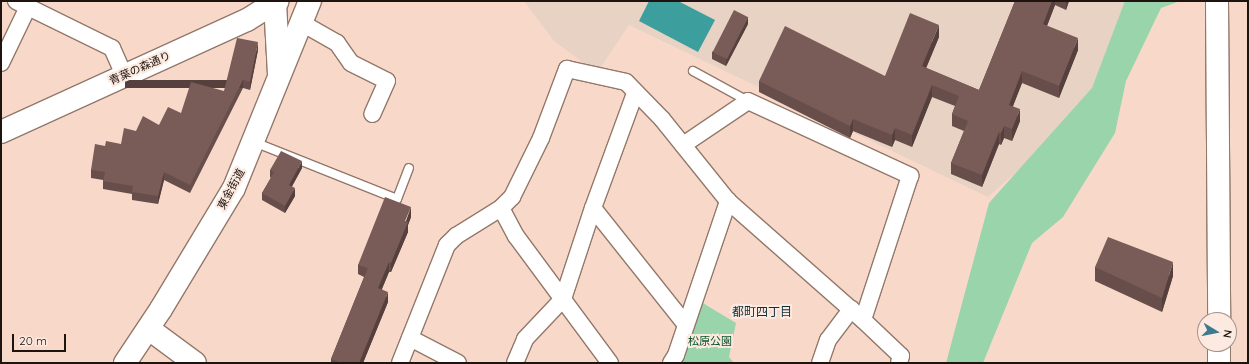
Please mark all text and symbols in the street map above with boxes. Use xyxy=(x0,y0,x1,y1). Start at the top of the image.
street label: 青葉の森通り xyxy=(107,49,173,87)
street label: 東金街道 xyxy=(215,166,247,212)
district label: 都町四丁目 xyxy=(732,305,792,319)
north arrow xyxy=(1197,312,1237,352)
scale bar xyxy=(14,326,68,352)
text: N xyxy=(1220,329,1235,339)
text: 20 m xyxy=(19,333,47,348)
park label: 松原公園 xyxy=(688,334,732,348)

